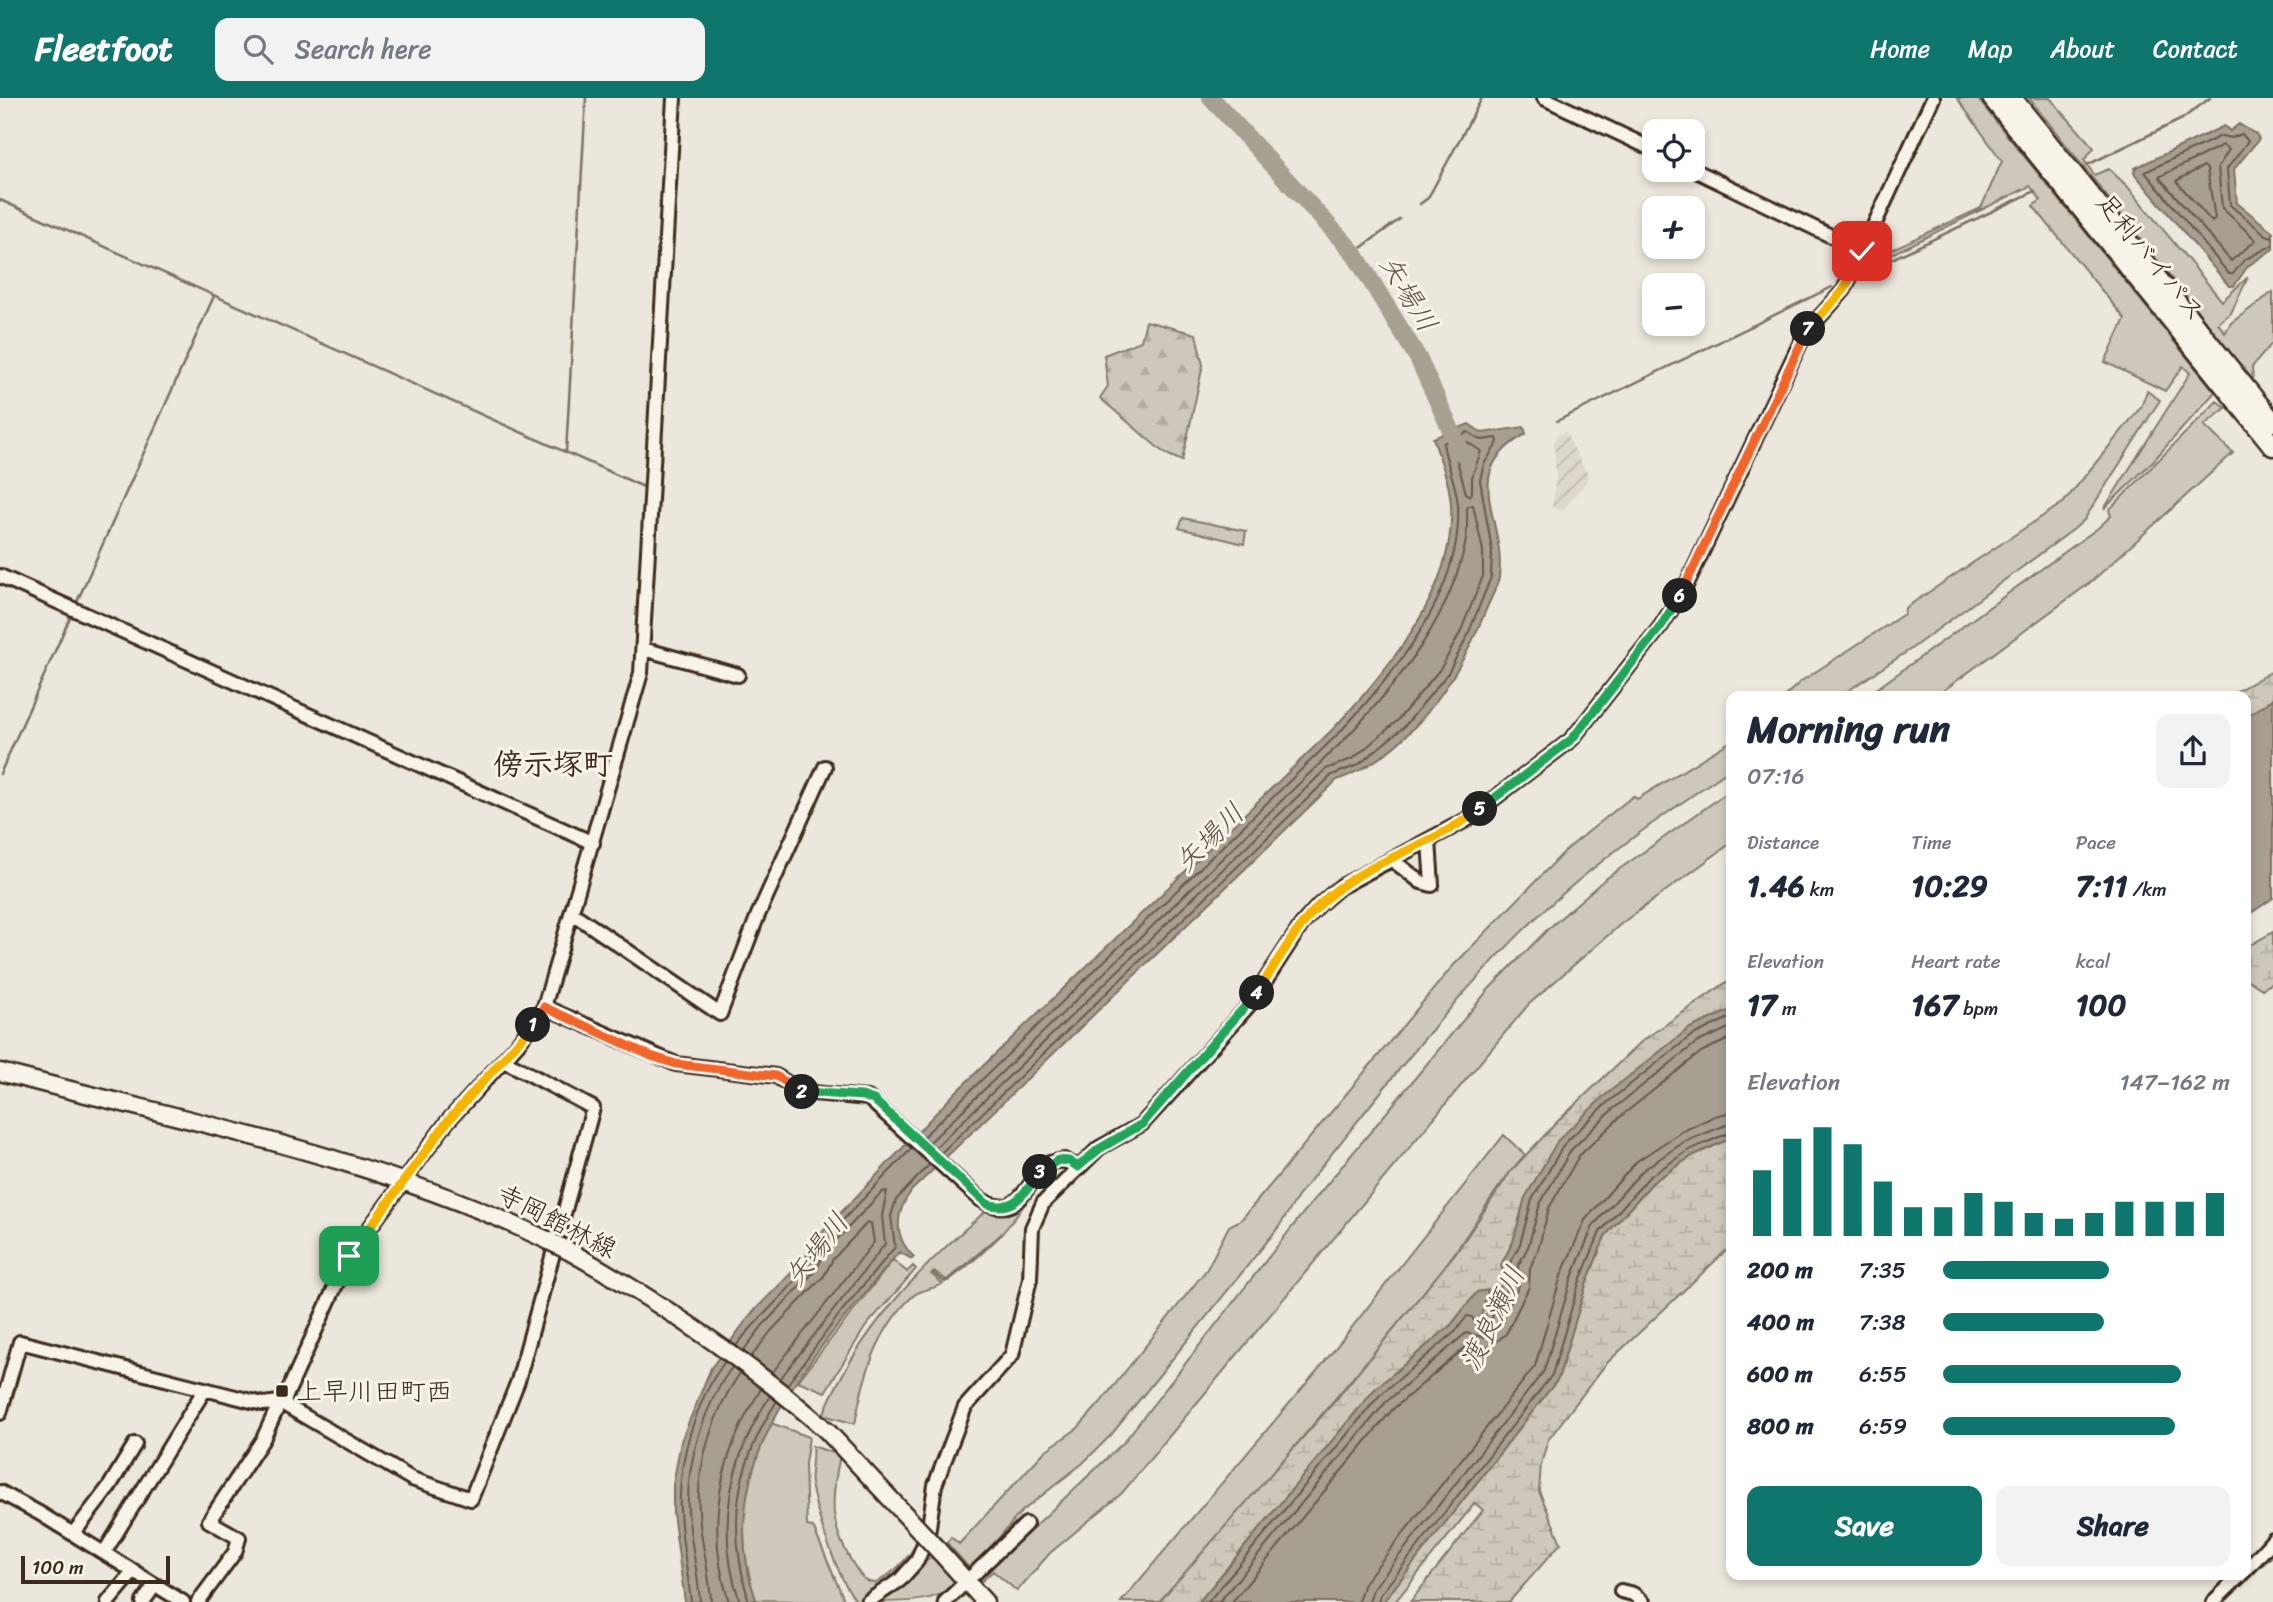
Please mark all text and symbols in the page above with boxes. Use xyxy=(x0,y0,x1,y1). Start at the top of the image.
search box xyxy=(215,18,705,81)
text: Fleetfoot xyxy=(35,20,173,78)
text: Search here xyxy=(295,26,432,72)
text: Home xyxy=(1870,28,1930,70)
text: Map xyxy=(1968,28,2012,70)
text: About xyxy=(2050,28,2115,70)
text: Contact xyxy=(2153,28,2238,70)
icon: search xyxy=(239,30,277,68)
map controls xyxy=(1642,119,1705,336)
button: locate xyxy=(1642,119,1705,182)
street label: 足利バイパス xyxy=(2084,182,2218,332)
button: + xyxy=(1642,196,1705,259)
pin xyxy=(1832,221,1892,281)
icon: check xyxy=(1843,232,1881,270)
water label: 矢場川 xyxy=(1366,245,1451,342)
button: − xyxy=(1642,273,1705,336)
pin: 7 xyxy=(1790,312,1826,346)
text: 7 xyxy=(1802,312,1813,345)
pin: 6 xyxy=(1662,578,1698,614)
text: 6 xyxy=(1674,579,1685,612)
text: Morning run xyxy=(1747,696,1950,763)
button: share xyxy=(2156,714,2230,788)
district label: 傍示塚町 xyxy=(493,737,613,791)
text: 07:16 xyxy=(1747,756,1805,797)
water label: 矢場川 xyxy=(1162,790,1256,884)
pin: 5 xyxy=(1462,792,1498,826)
text: 5 xyxy=(1474,792,1485,825)
text: Distance xyxy=(1747,826,1819,859)
text: Time xyxy=(1911,826,1952,859)
text: Pace xyxy=(2076,826,2116,859)
text: 1.46 xyxy=(1747,859,1805,913)
text: 10:29 xyxy=(1911,859,1988,913)
text: 7:11 xyxy=(2076,859,2128,913)
text: km xyxy=(1805,873,1834,906)
text: /km xyxy=(2128,873,2167,906)
text: Elevation xyxy=(1747,945,1824,978)
text: Heart rate xyxy=(1911,945,2001,978)
text: kcal xyxy=(2076,945,2110,978)
pin: 4 xyxy=(1240,976,1274,1010)
text: 4 xyxy=(1251,976,1262,1009)
text: 17 xyxy=(1747,978,1777,1032)
text: 167 xyxy=(1911,978,1958,1032)
text: 100 xyxy=(2076,978,2126,1032)
text: m xyxy=(1777,992,1797,1025)
text: bpm xyxy=(1958,992,1998,1025)
pin: 1 xyxy=(516,1007,550,1042)
text: 1 xyxy=(528,1008,537,1041)
text: Elevation xyxy=(1747,1062,1840,1103)
text: 147–162 m xyxy=(2120,1062,2230,1103)
pin: 2 xyxy=(784,1074,820,1110)
text: 2 xyxy=(796,1075,807,1108)
pin: 3 xyxy=(1023,1154,1058,1190)
text: 3 xyxy=(1034,1155,1045,1188)
street label: 寺岡館林線 xyxy=(489,1171,625,1271)
water label: 矢場川 xyxy=(771,1201,862,1297)
pin xyxy=(319,1226,379,1286)
icon: arrive xyxy=(330,1237,368,1275)
text: 200 m xyxy=(1747,1250,1813,1291)
text: 7:35 xyxy=(1859,1250,1906,1291)
water label: 渡良瀬川 xyxy=(1446,1257,1539,1379)
text: 400 m xyxy=(1747,1302,1814,1343)
text: 7:38 xyxy=(1859,1302,1906,1343)
text: 600 m xyxy=(1747,1354,1813,1395)
text: 6:55 xyxy=(1859,1354,1907,1395)
place label: 上早川田町西 xyxy=(296,1368,452,1414)
marker: 上早川田町西 xyxy=(274,1383,290,1399)
text: 800 m xyxy=(1747,1406,1814,1447)
text: 6:59 xyxy=(1859,1406,1907,1447)
button: Save xyxy=(1747,1486,1982,1566)
button: Share xyxy=(1996,1486,2230,1566)
text: 100 m xyxy=(32,1551,84,1584)
scale bar xyxy=(21,1553,170,1585)

